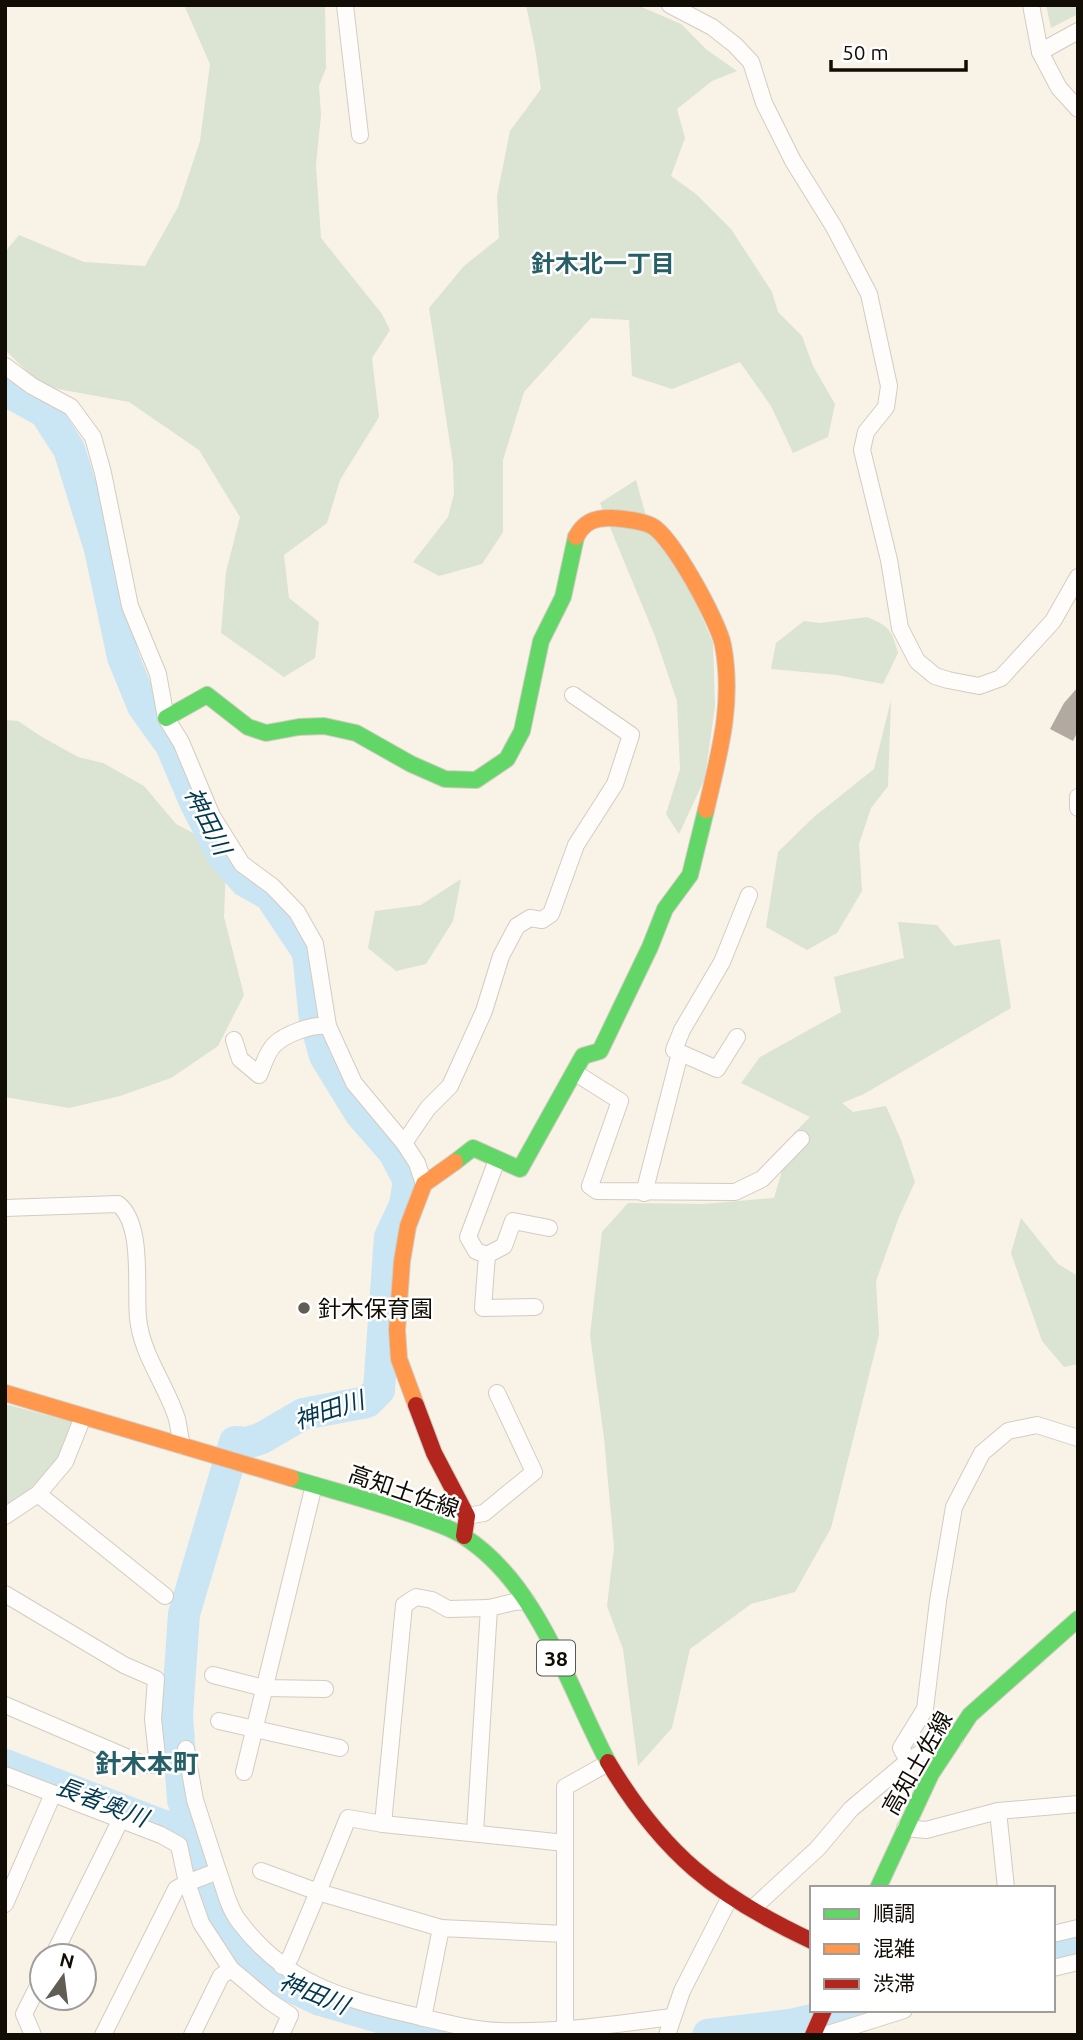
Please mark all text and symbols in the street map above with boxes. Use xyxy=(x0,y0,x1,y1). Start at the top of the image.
scale bar xyxy=(831,28,966,72)
text: 50 m xyxy=(842,40,889,64)
district label: 針木北一丁目 xyxy=(531,250,675,277)
water label: 神田川 xyxy=(180,783,238,862)
place label: 針木保育園 xyxy=(318,1296,433,1321)
marker: 針木保育園 xyxy=(296,1300,312,1316)
water label: 神田川 xyxy=(291,1385,370,1434)
street label: 高知土佐線 xyxy=(346,1460,462,1522)
road number: 38 xyxy=(537,1640,575,1676)
street label: 高知土佐線 xyxy=(877,1707,957,1819)
district label: 針木本町 xyxy=(95,1749,199,1778)
water label: 長者奥川 xyxy=(52,1772,154,1833)
legend xyxy=(810,1886,1055,2012)
text: 順調 xyxy=(873,1901,915,1925)
text: 混雑 xyxy=(873,1936,915,1960)
north arrow xyxy=(28,1942,98,2012)
text: N xyxy=(58,1948,77,1973)
water label: 神田川 xyxy=(276,1967,355,2020)
text: 渋滞 xyxy=(873,1971,915,1995)

